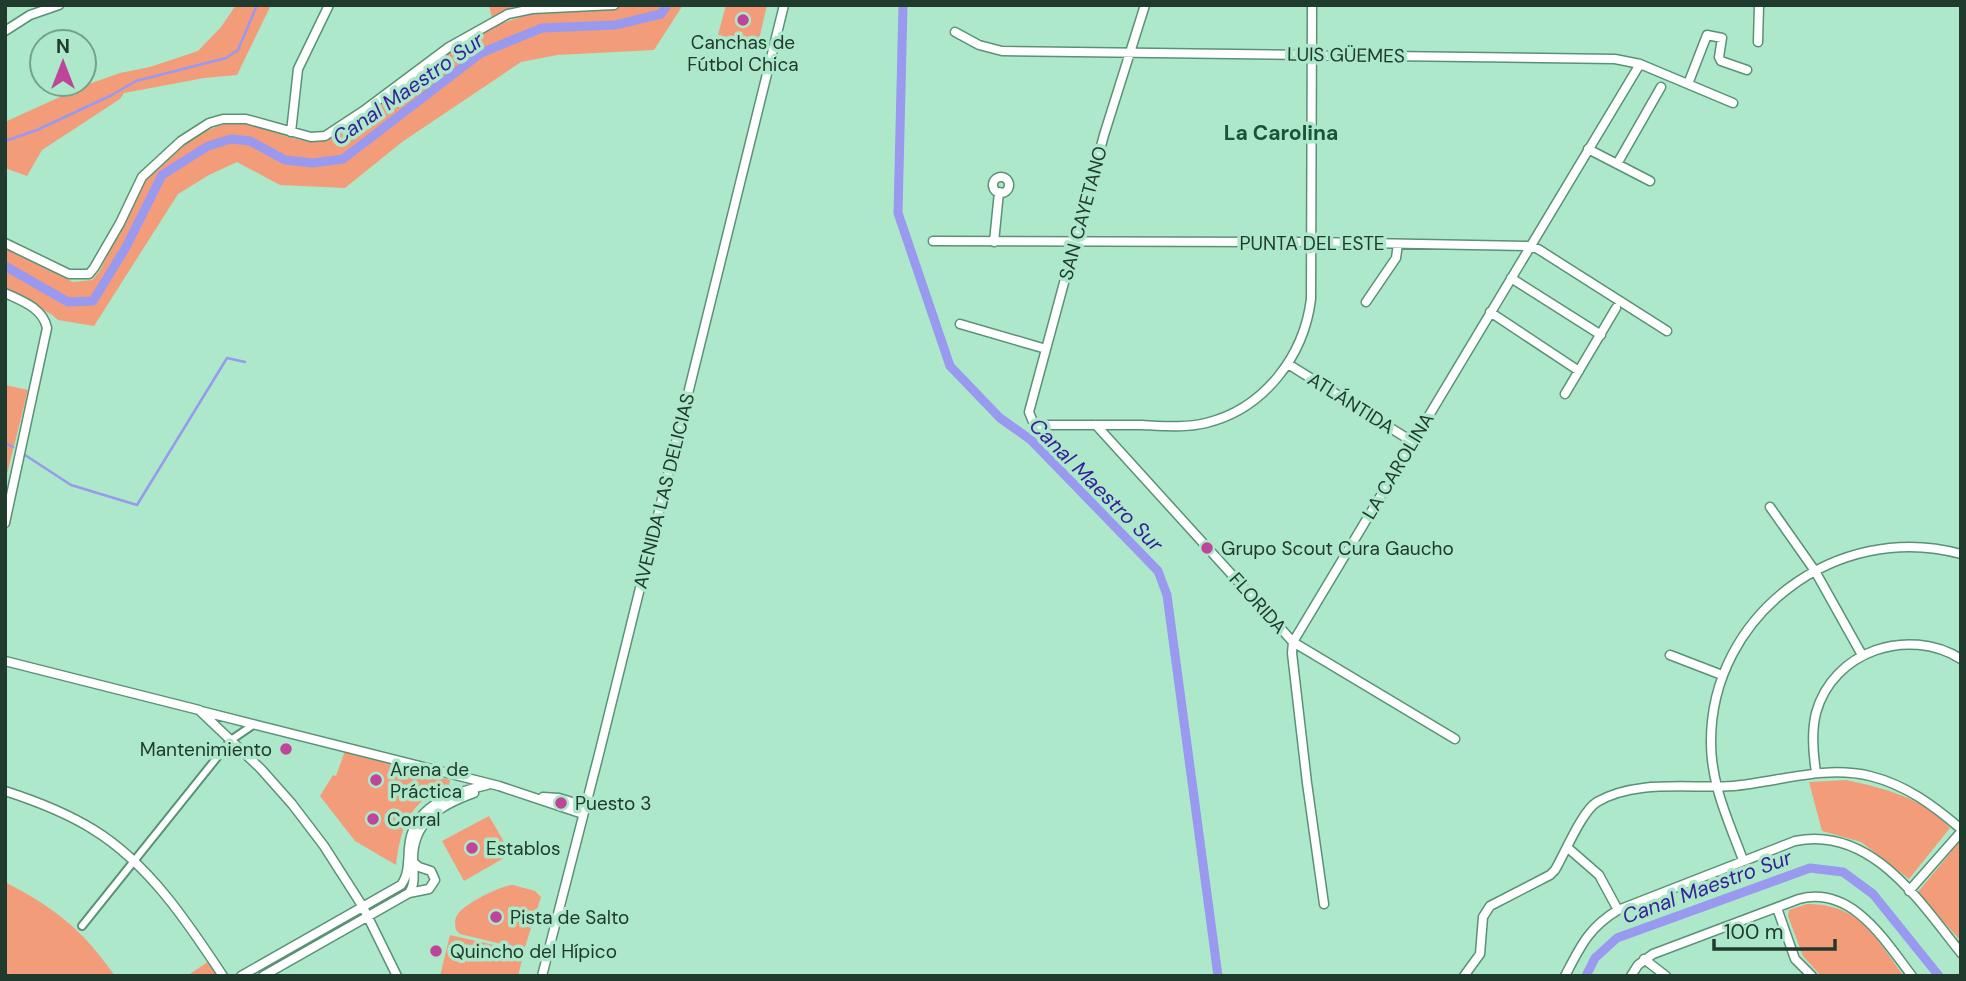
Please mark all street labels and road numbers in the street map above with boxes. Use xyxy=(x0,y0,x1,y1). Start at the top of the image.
street label: LUIS GÜEMES xyxy=(1287,41,1405,69)
street label: SAN CAYETANO xyxy=(1053,143,1113,283)
street label: PUNTA DEL ESTE xyxy=(1239,231,1385,256)
street label: ATLÁNTIDA xyxy=(1303,367,1399,440)
street label: AVENIDA LAS DELICIAS xyxy=(628,391,700,591)
street label: LA CAROLINA xyxy=(1356,408,1440,524)
street label: FLORIDA xyxy=(1224,567,1292,639)

